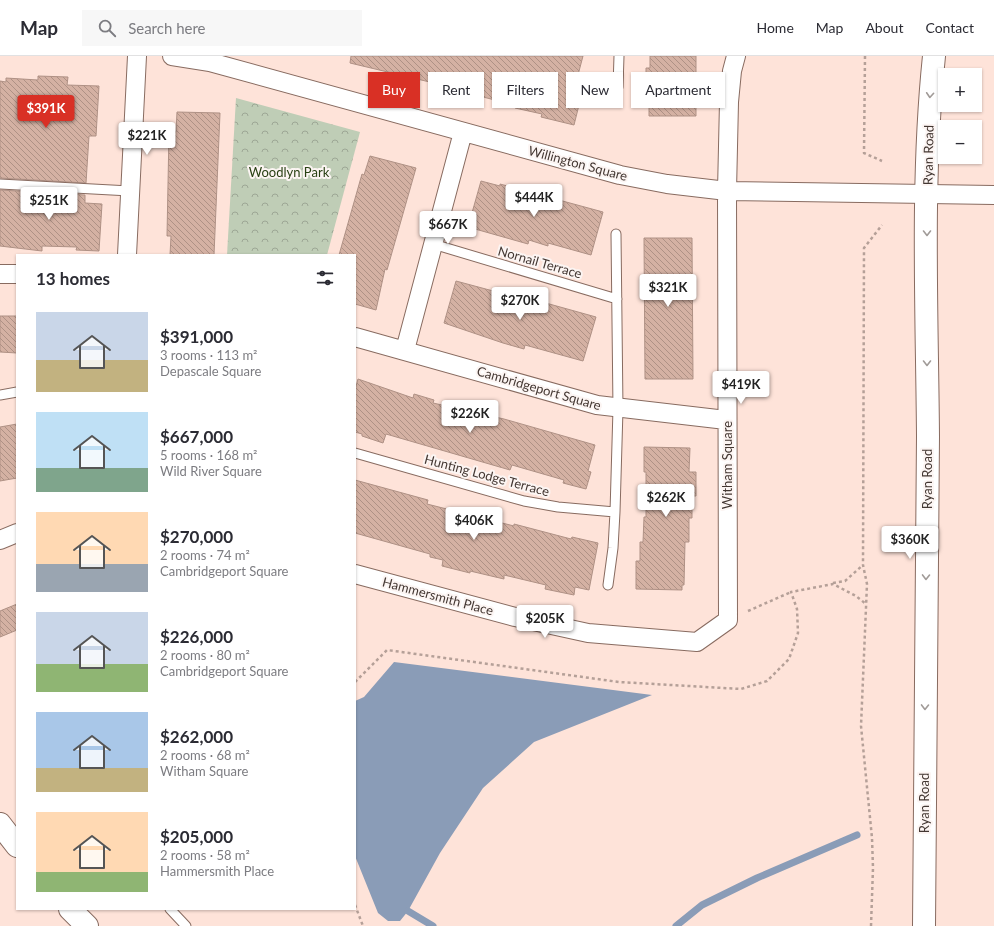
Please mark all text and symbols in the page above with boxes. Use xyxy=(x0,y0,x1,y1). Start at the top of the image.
search box xyxy=(82,10,362,46)
text: Map xyxy=(20,16,58,39)
icon: search xyxy=(96,17,118,39)
text: Search here xyxy=(128,19,206,37)
text: Home xyxy=(756,19,794,36)
text: Map xyxy=(816,19,843,36)
text: About xyxy=(865,19,903,36)
text: Contact xyxy=(925,19,974,36)
map controls xyxy=(938,68,982,164)
button: + xyxy=(938,68,982,112)
chip: Buy xyxy=(368,72,420,108)
chip: Rent xyxy=(428,72,484,108)
chip: Filters xyxy=(492,72,558,108)
chip: New xyxy=(566,72,623,108)
chip: Apartment xyxy=(631,72,725,108)
one-way arrow xyxy=(926,92,935,98)
pin: $391K xyxy=(18,95,74,129)
text: $391K xyxy=(26,100,66,116)
button: − xyxy=(938,120,982,164)
pin: $221K xyxy=(119,122,175,156)
street label: Ryan Road xyxy=(919,125,937,185)
text: $221K xyxy=(127,127,167,143)
street label: Willington Square xyxy=(527,142,629,184)
park label: Woodlyn Park xyxy=(249,164,330,180)
pin: $444K xyxy=(506,184,562,218)
pin: $251K xyxy=(21,187,77,221)
text: $444K xyxy=(514,189,554,205)
text: $251K xyxy=(29,192,69,208)
pin: $667K xyxy=(420,211,476,245)
text: $667K xyxy=(428,216,468,232)
one-way arrow xyxy=(923,230,931,236)
street label: Nornail Terrace xyxy=(496,242,584,282)
icon: filters xyxy=(314,267,336,289)
text: 13 homes xyxy=(36,268,110,289)
pin: $321K xyxy=(640,274,696,308)
text: $321K xyxy=(648,279,688,295)
pin: $270K xyxy=(492,287,548,321)
text: $270K xyxy=(500,292,540,308)
text: $391,000 xyxy=(160,326,233,347)
icon: home xyxy=(68,328,116,376)
text: 3 rooms · 113 m² xyxy=(160,347,257,363)
one-way arrow xyxy=(923,360,931,366)
text: Depascale Square xyxy=(160,363,261,379)
street label: Cambridgeport Square xyxy=(475,363,603,413)
pin: $419K xyxy=(713,371,769,405)
text: $419K xyxy=(721,376,761,392)
pin: $226K xyxy=(442,400,498,434)
text: $226K xyxy=(450,405,490,421)
street label: Witham Square xyxy=(719,421,735,509)
text: $667,000 xyxy=(160,426,233,447)
icon: home xyxy=(68,428,116,476)
text: 5 rooms · 168 m² xyxy=(160,447,257,463)
street label: Ryan Road xyxy=(919,449,935,509)
street label: Hunting Lodge Terrace xyxy=(423,451,551,499)
text: Wild River Square xyxy=(160,463,262,479)
pin: $262K xyxy=(638,484,694,518)
text: $262K xyxy=(646,489,686,505)
pin: $406K xyxy=(446,507,502,541)
text: $406K xyxy=(454,512,494,528)
text: $270,000 xyxy=(160,526,233,547)
pin: $360K xyxy=(882,526,938,560)
icon: home xyxy=(68,528,116,576)
text: $360K xyxy=(890,531,930,547)
text: 2 rooms · 74 m² xyxy=(160,547,250,563)
text: Cambridgeport Square xyxy=(160,563,288,579)
street label: Hammersmith Place xyxy=(381,574,495,619)
one-way arrow xyxy=(922,574,931,580)
pin: $205K xyxy=(517,605,573,639)
text: $205K xyxy=(525,610,565,626)
text: $226,000 xyxy=(160,626,233,647)
icon: home xyxy=(68,628,116,676)
text: 2 rooms · 80 m² xyxy=(160,647,250,663)
text: Cambridgeport Square xyxy=(160,663,288,679)
one-way arrow xyxy=(921,704,929,710)
text: $262,000 xyxy=(160,726,233,747)
icon: home xyxy=(68,728,116,776)
text: 2 rooms · 68 m² xyxy=(160,747,250,763)
text: Witham Square xyxy=(160,763,248,779)
street label: Ryan Road xyxy=(916,773,932,833)
text: $205,000 xyxy=(160,826,233,847)
icon: home xyxy=(68,828,116,876)
text: 2 rooms · 58 m² xyxy=(160,847,250,863)
text: Hammersmith Place xyxy=(160,863,274,879)

